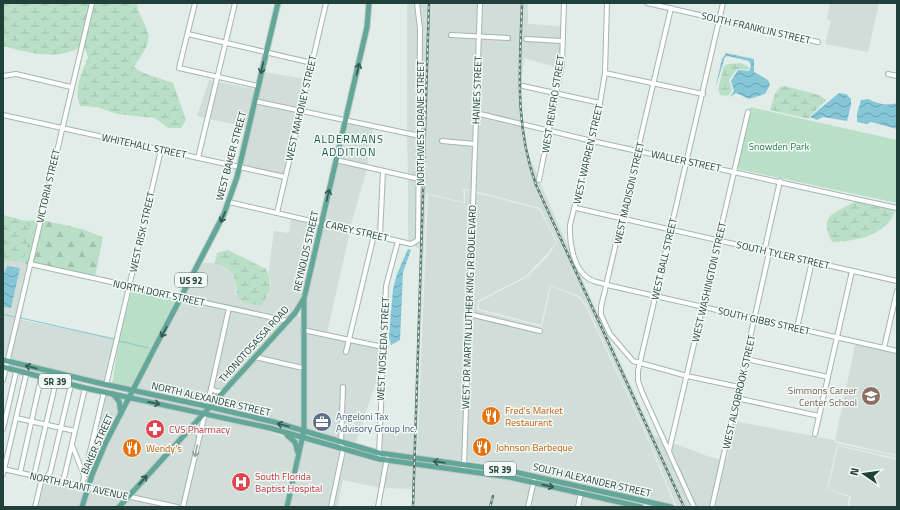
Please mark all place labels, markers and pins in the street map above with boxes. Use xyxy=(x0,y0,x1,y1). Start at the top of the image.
place label: Simmons Career Center School xyxy=(788,383,858,410)
school or university icon: Simmons Career Center School xyxy=(860,385,882,407)
place label: Fred's Market Restaurant xyxy=(505,403,563,430)
restaurant icon: Fred's Market Restaurant xyxy=(480,405,502,427)
place label: Angeloni Tax Advisory Group Inc. xyxy=(336,409,417,436)
office icon: Angeloni Tax Advisory Group Inc. xyxy=(311,411,333,433)
pharmacy icon: CVS Pharmacy xyxy=(144,418,166,440)
place label: CVS Pharmacy xyxy=(169,422,230,437)
restaurant icon: Johnson Barbeque xyxy=(471,436,493,458)
restaurant icon: Wendy's xyxy=(121,437,143,459)
place label: Johnson Barbeque xyxy=(496,440,573,455)
place label: Wendy's xyxy=(146,441,182,456)
place label: South Florida Baptist Hospital xyxy=(255,469,322,496)
hospital icon: South Florida Baptist Hospital xyxy=(230,471,252,493)

